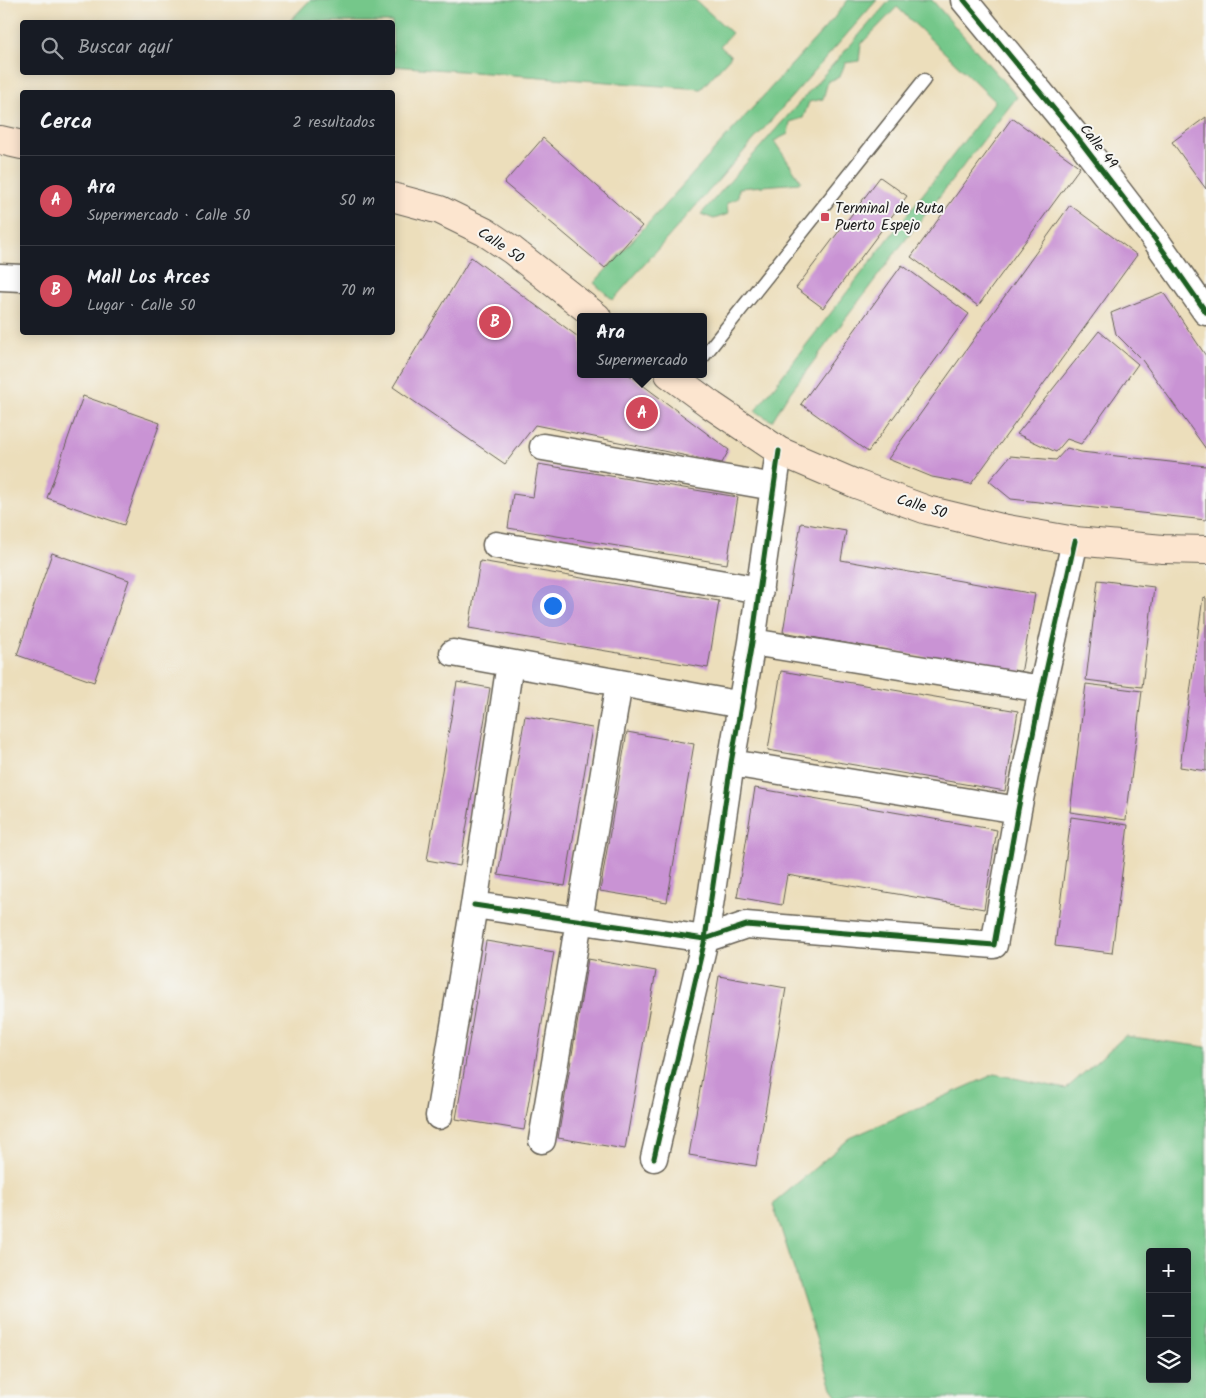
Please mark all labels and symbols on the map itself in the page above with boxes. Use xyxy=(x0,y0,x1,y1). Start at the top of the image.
street label: Calle 49 xyxy=(1073,119,1124,175)
place label: Terminal de Ruta Puerto Espejo xyxy=(835,197,944,238)
marker: Terminal de Ruta Puerto Espejo xyxy=(819,211,831,223)
street label: Calle 50 xyxy=(472,221,529,271)
pin: B xyxy=(479,303,511,341)
pin: A xyxy=(626,394,658,432)
street label: Calle 50 xyxy=(893,488,950,526)
your location xyxy=(540,593,566,619)

